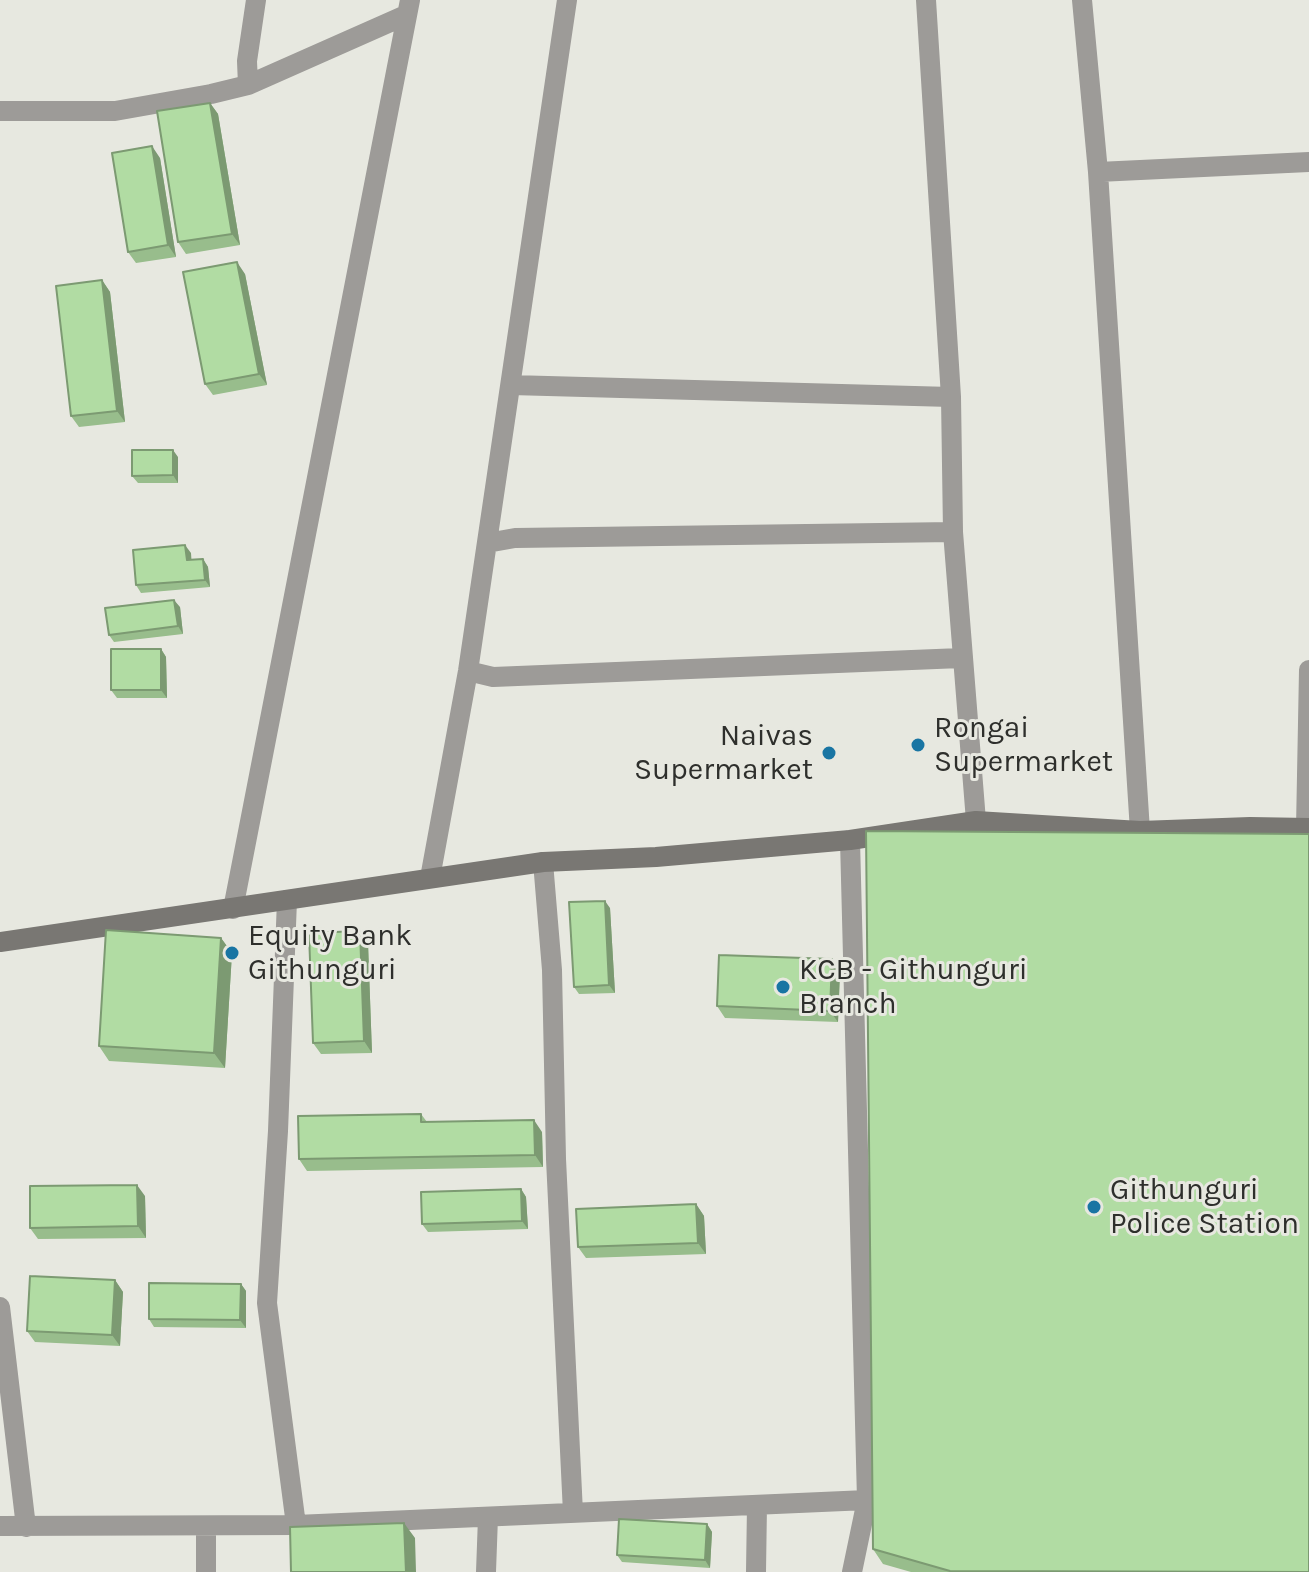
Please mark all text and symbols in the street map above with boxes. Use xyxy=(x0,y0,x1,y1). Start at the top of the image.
place label: Rongai Supermarket xyxy=(934,710,1113,780)
place label: Naivas Supermarket xyxy=(634,718,813,788)
marker: Rongai Supermarket xyxy=(909,736,927,754)
marker: Naivas Supermarket xyxy=(820,744,838,762)
place label: Equity Bank Githunguri xyxy=(248,918,412,988)
marker: Equity Bank Githunguri xyxy=(223,944,241,962)
place label: KCB - Githunguri Branch xyxy=(799,952,1028,1022)
marker: KCB - Githunguri Branch xyxy=(774,978,792,996)
place label: Githunguri Police Station xyxy=(1110,1172,1299,1242)
marker: Githunguri Police Station xyxy=(1085,1198,1103,1216)

